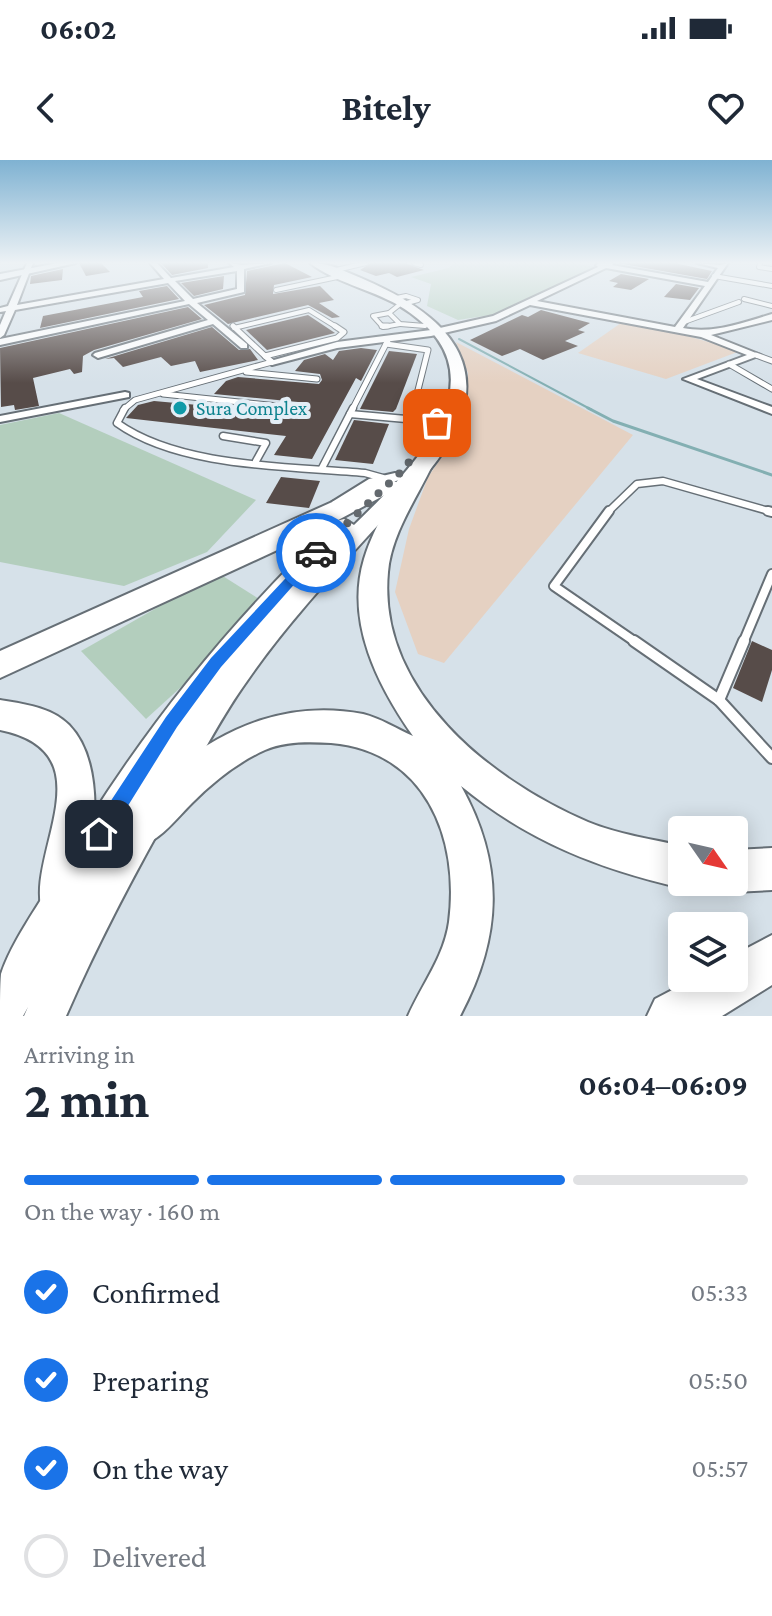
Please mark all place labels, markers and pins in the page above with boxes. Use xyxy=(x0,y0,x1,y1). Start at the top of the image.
pin xyxy=(403,389,471,457)
place label: Sura Complex xyxy=(196,397,308,420)
marker: Sura Complex xyxy=(171,399,189,417)
pin xyxy=(65,800,133,868)

